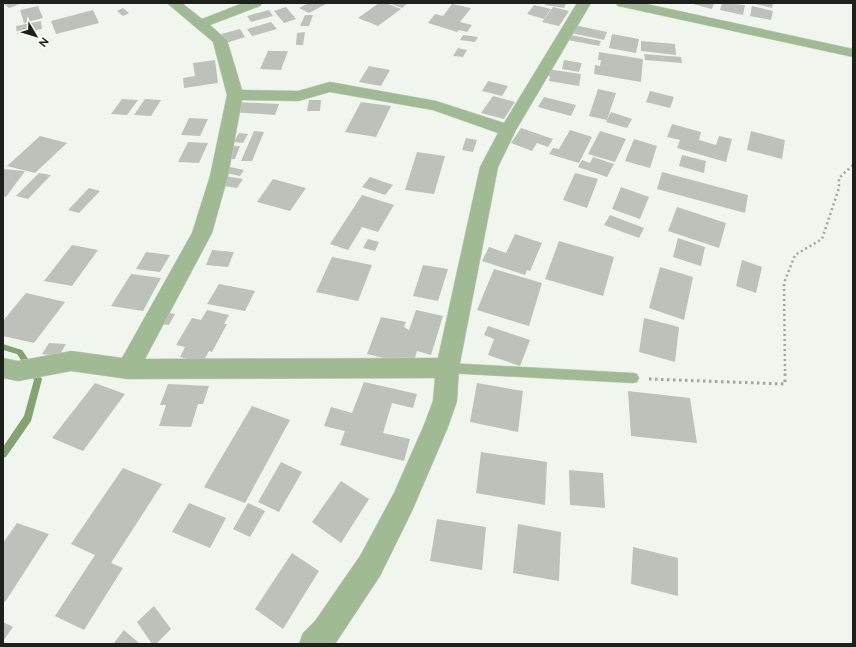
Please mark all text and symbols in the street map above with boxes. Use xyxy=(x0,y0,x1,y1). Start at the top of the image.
north arrow xyxy=(16,16,56,56)
text: N xyxy=(36,35,51,49)

